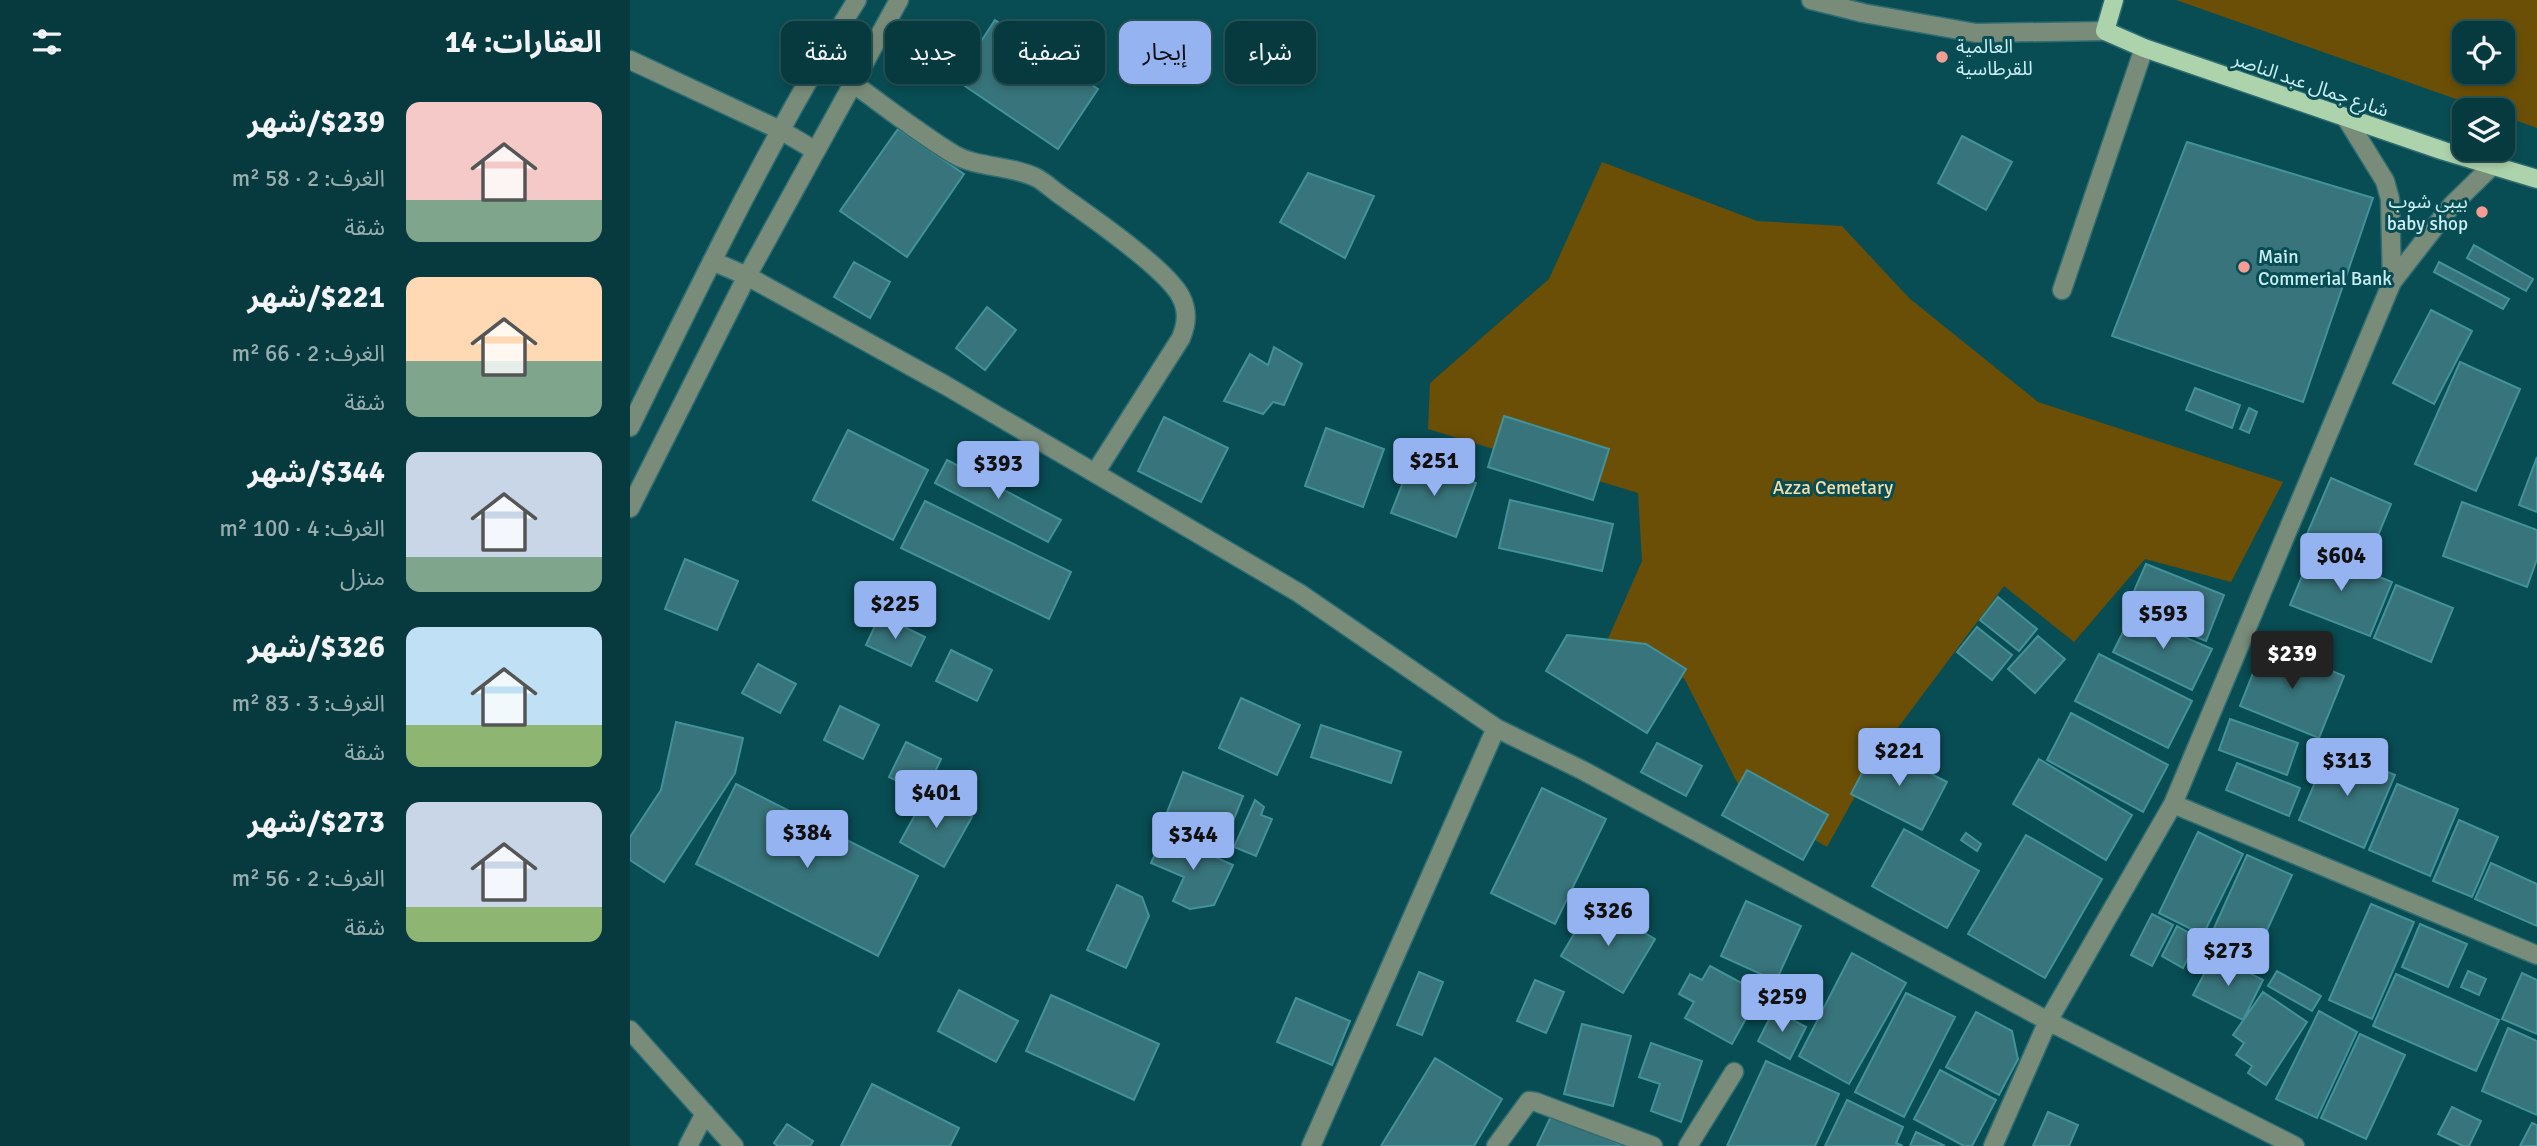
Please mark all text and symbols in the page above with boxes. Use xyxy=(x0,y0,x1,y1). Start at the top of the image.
chip: شقة xyxy=(781,21,871,84)
chip: جديد xyxy=(885,21,980,84)
chip: تصفية xyxy=(994,21,1105,84)
chip: إيجار xyxy=(1119,21,1211,84)
chip: شراء xyxy=(1225,21,1316,84)
map controls xyxy=(2452,21,2515,161)
button: locate xyxy=(2452,21,2515,84)
icon: filters xyxy=(28,23,66,61)
text: العقارات: 14 xyxy=(445,24,602,61)
place label: العالمية للقرطاسية xyxy=(1956,35,2033,81)
street label: شارع جمال عبد الناصر xyxy=(2229,47,2392,124)
marker: العالمية للقرطاسية xyxy=(1934,49,1950,65)
button: layers xyxy=(2452,98,2515,161)
text: $239/شهر xyxy=(248,104,385,141)
icon: home xyxy=(462,130,546,214)
text: الغرف: 2 · 58 m² xyxy=(232,164,385,193)
place label: بيبي شوب baby shop xyxy=(2387,190,2468,236)
marker: بيبي شوب baby shop xyxy=(2474,204,2490,220)
text: شقة xyxy=(344,213,385,242)
place label: Main Commerial Bank xyxy=(2258,245,2392,291)
marker: Main Commerial Bank xyxy=(2236,259,2252,275)
text: $221/شهر xyxy=(248,279,385,316)
icon: home xyxy=(462,305,546,389)
text: الغرف: 2 · 66 m² xyxy=(232,339,385,368)
text: شقة xyxy=(344,388,385,417)
pin: $251 xyxy=(1393,438,1475,498)
pin: $393 xyxy=(957,442,1039,501)
text: $251 xyxy=(1409,446,1459,475)
text: $393 xyxy=(973,449,1023,478)
text: $344/شهر xyxy=(248,454,385,491)
park label: Azza Cemetary xyxy=(1773,476,1893,500)
icon: home xyxy=(462,480,546,564)
text: الغرف: 4 · 100 m² xyxy=(219,514,385,543)
pin: $604 xyxy=(2300,534,2382,593)
text: $604 xyxy=(2316,541,2366,570)
text: منزل xyxy=(340,563,385,592)
pin: $225 xyxy=(854,582,936,641)
text: $225 xyxy=(870,589,920,618)
pin: $593 xyxy=(2122,592,2204,651)
text: $593 xyxy=(2138,599,2188,628)
text: $326/شهر xyxy=(248,629,385,666)
pin: $239 xyxy=(2251,632,2333,691)
text: $239 xyxy=(2267,639,2317,668)
icon: home xyxy=(462,655,546,739)
text: الغرف: 3 · 83 m² xyxy=(232,689,385,718)
pin: $221 xyxy=(1858,728,1940,788)
text: $221 xyxy=(1874,736,1924,765)
text: شقة xyxy=(344,738,385,767)
pin: $313 xyxy=(2306,738,2388,798)
text: $313 xyxy=(2322,746,2372,775)
pin: $401 xyxy=(895,770,977,830)
text: $401 xyxy=(911,778,961,807)
text: $273/شهر xyxy=(248,804,385,841)
pin: $384 xyxy=(766,810,848,870)
pin: $344 xyxy=(1152,812,1234,872)
text: $384 xyxy=(782,818,832,847)
text: $344 xyxy=(1168,820,1218,849)
icon: home xyxy=(462,830,546,914)
text: الغرف: 2 · 56 m² xyxy=(232,864,385,893)
pin: $326 xyxy=(1567,888,1649,948)
text: $326 xyxy=(1583,896,1633,925)
text: شقة xyxy=(344,913,385,942)
pin: $273 xyxy=(2187,928,2269,988)
text: $273 xyxy=(2203,936,2253,965)
pin: $259 xyxy=(1741,974,1823,1034)
text: $259 xyxy=(1757,982,1807,1011)

